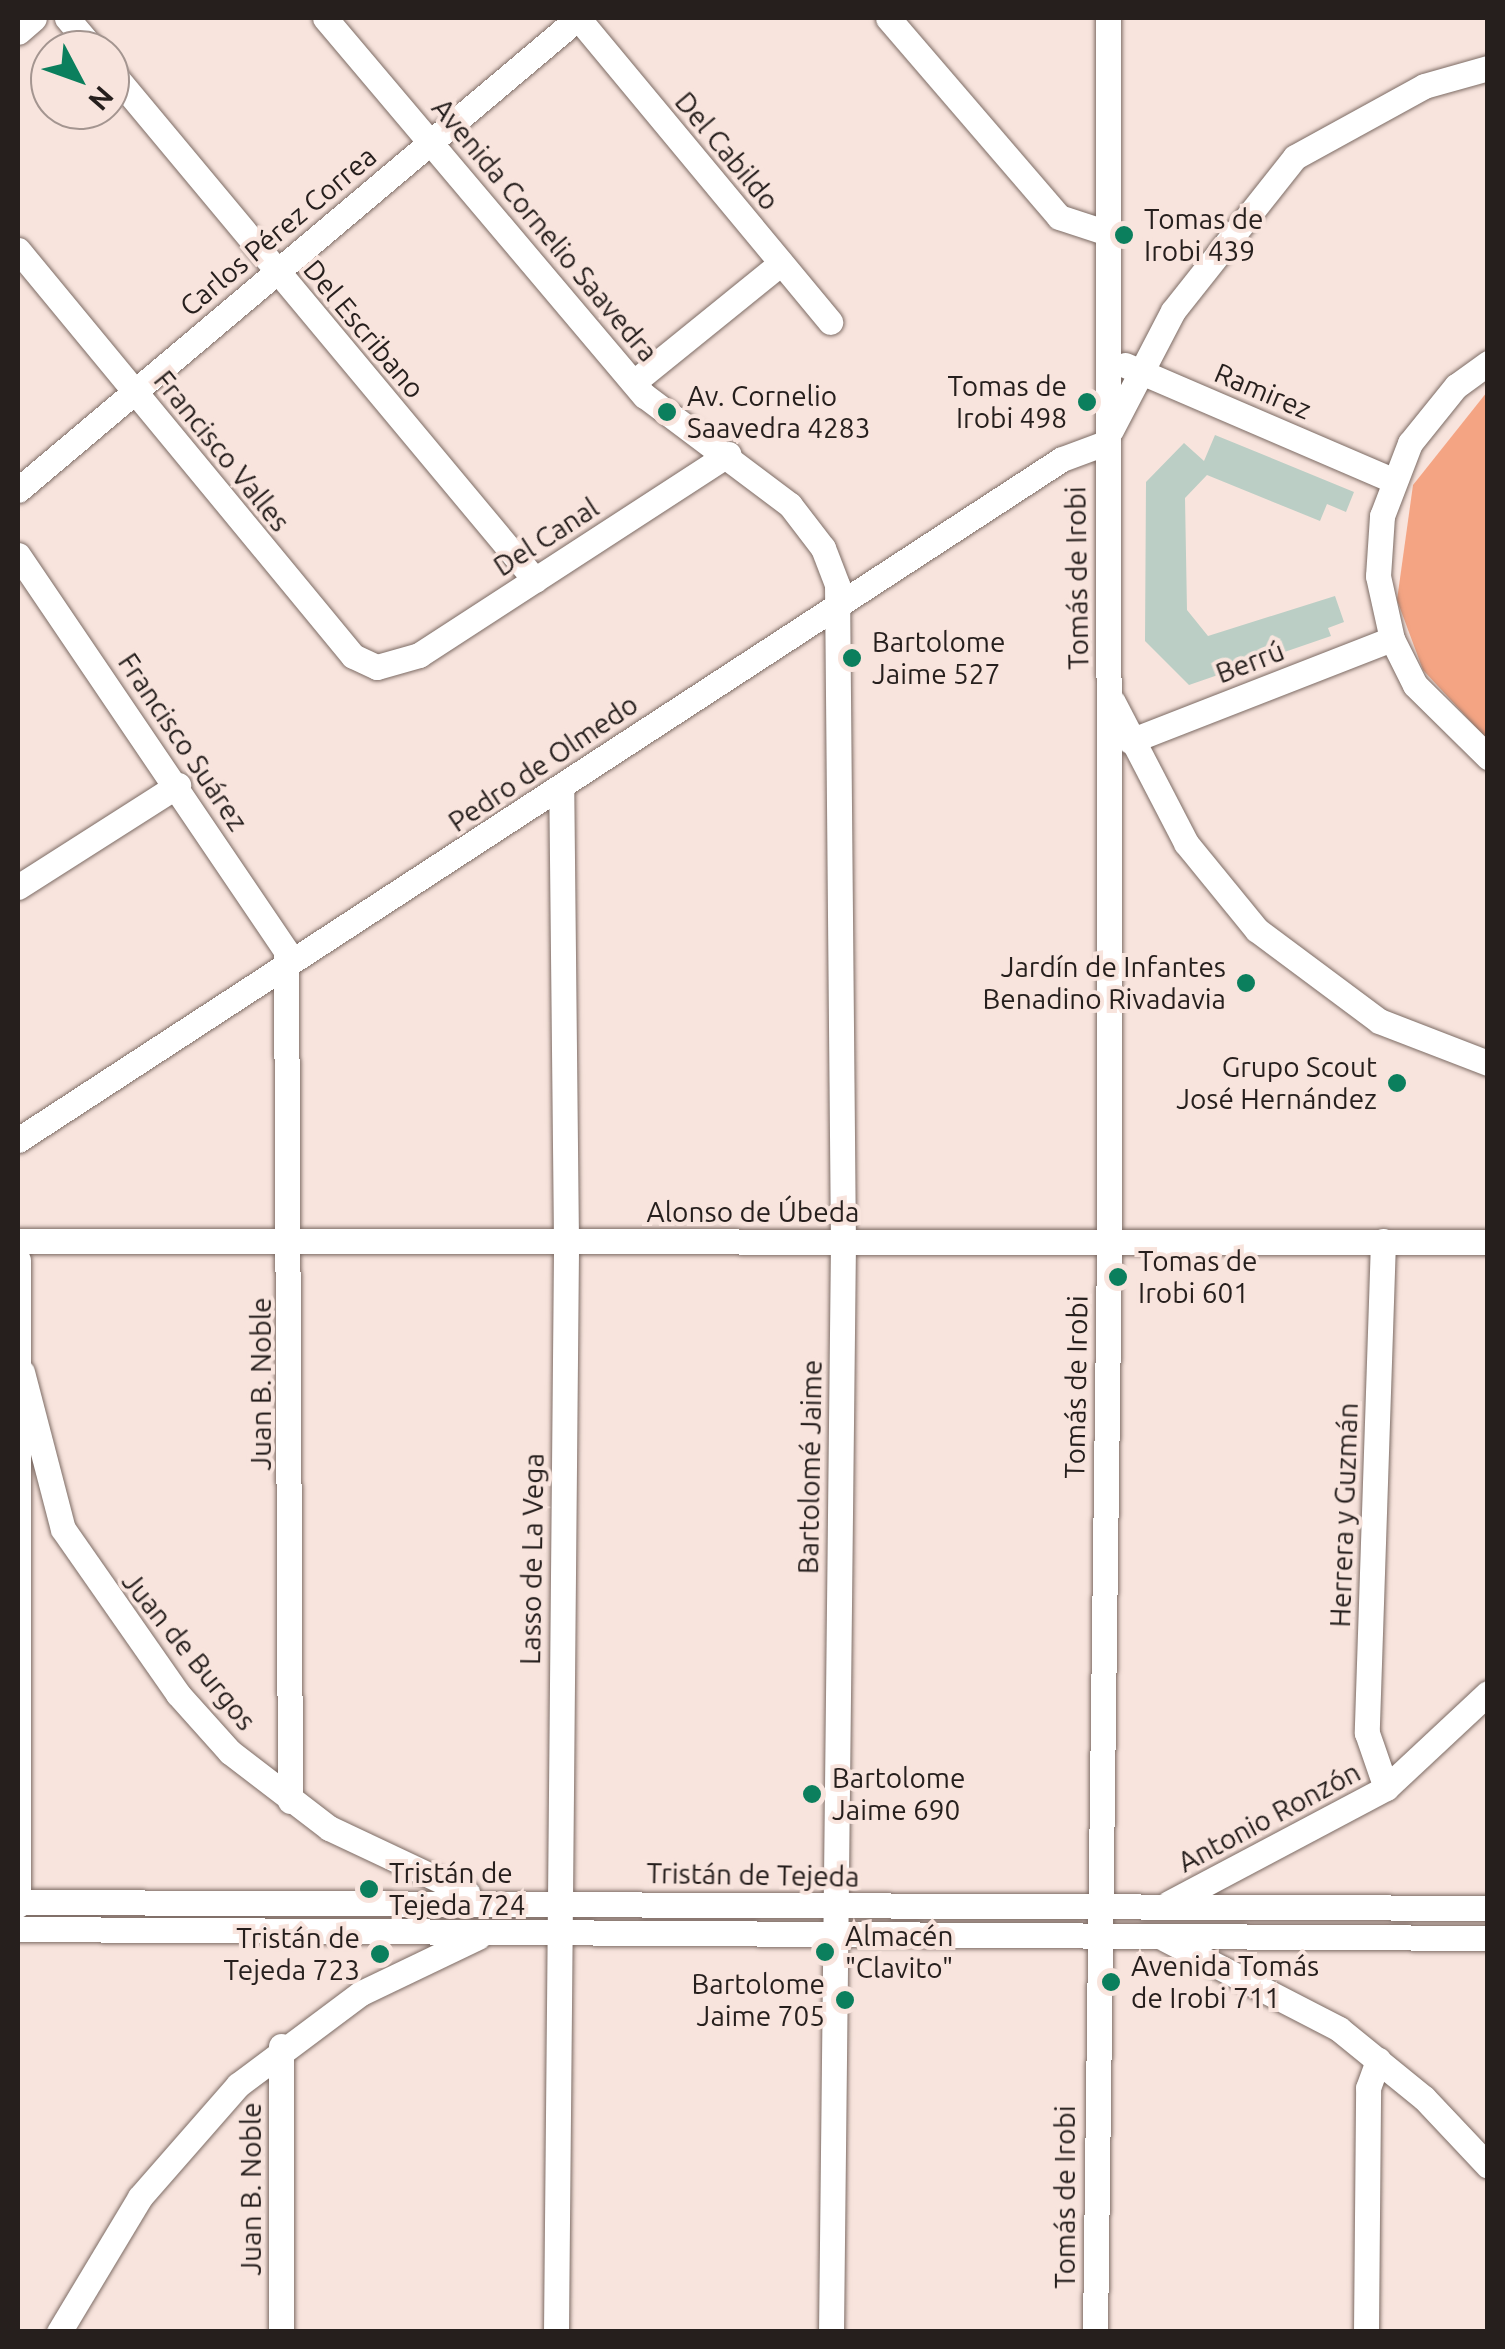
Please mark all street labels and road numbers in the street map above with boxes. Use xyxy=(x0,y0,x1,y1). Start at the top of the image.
street label: Del Cabildo xyxy=(668,85,786,217)
street label: Avenida Cornelio Saavedra xyxy=(425,92,665,368)
street label: Carlos Pérez Correa xyxy=(173,139,383,323)
street label: Del Escribano xyxy=(296,253,432,405)
street label: Ramirez xyxy=(1210,356,1316,426)
street label: Francisco Valles xyxy=(147,364,297,538)
street label: Tomás de Irobi xyxy=(1059,486,1095,670)
street label: Del Canal xyxy=(487,491,605,583)
street label: Berrú xyxy=(1211,634,1289,690)
street label: Francisco Suárez xyxy=(111,647,255,837)
street label: Pedro de Olmedo xyxy=(442,687,644,839)
street label: Alonso de Úbeda xyxy=(647,1195,859,1229)
street label: Tomás de Irobi xyxy=(1058,1295,1094,1479)
street label: Juan B. Noble xyxy=(244,1297,278,1471)
street label: Bartolomé Jaime xyxy=(791,1359,829,1575)
street label: Herrera y Guzmán xyxy=(1323,1402,1365,1628)
street label: Lasso de La Vega xyxy=(513,1453,551,1665)
street label: Juan de Burgos xyxy=(115,1565,263,1737)
street label: Antonio Ronzón xyxy=(1172,1755,1366,1879)
street label: Tristán de Tejeda xyxy=(646,1856,860,1894)
street label: Juan B. Noble xyxy=(234,2102,268,2276)
street label: Tomás de Irobi xyxy=(1048,2105,1082,2289)

